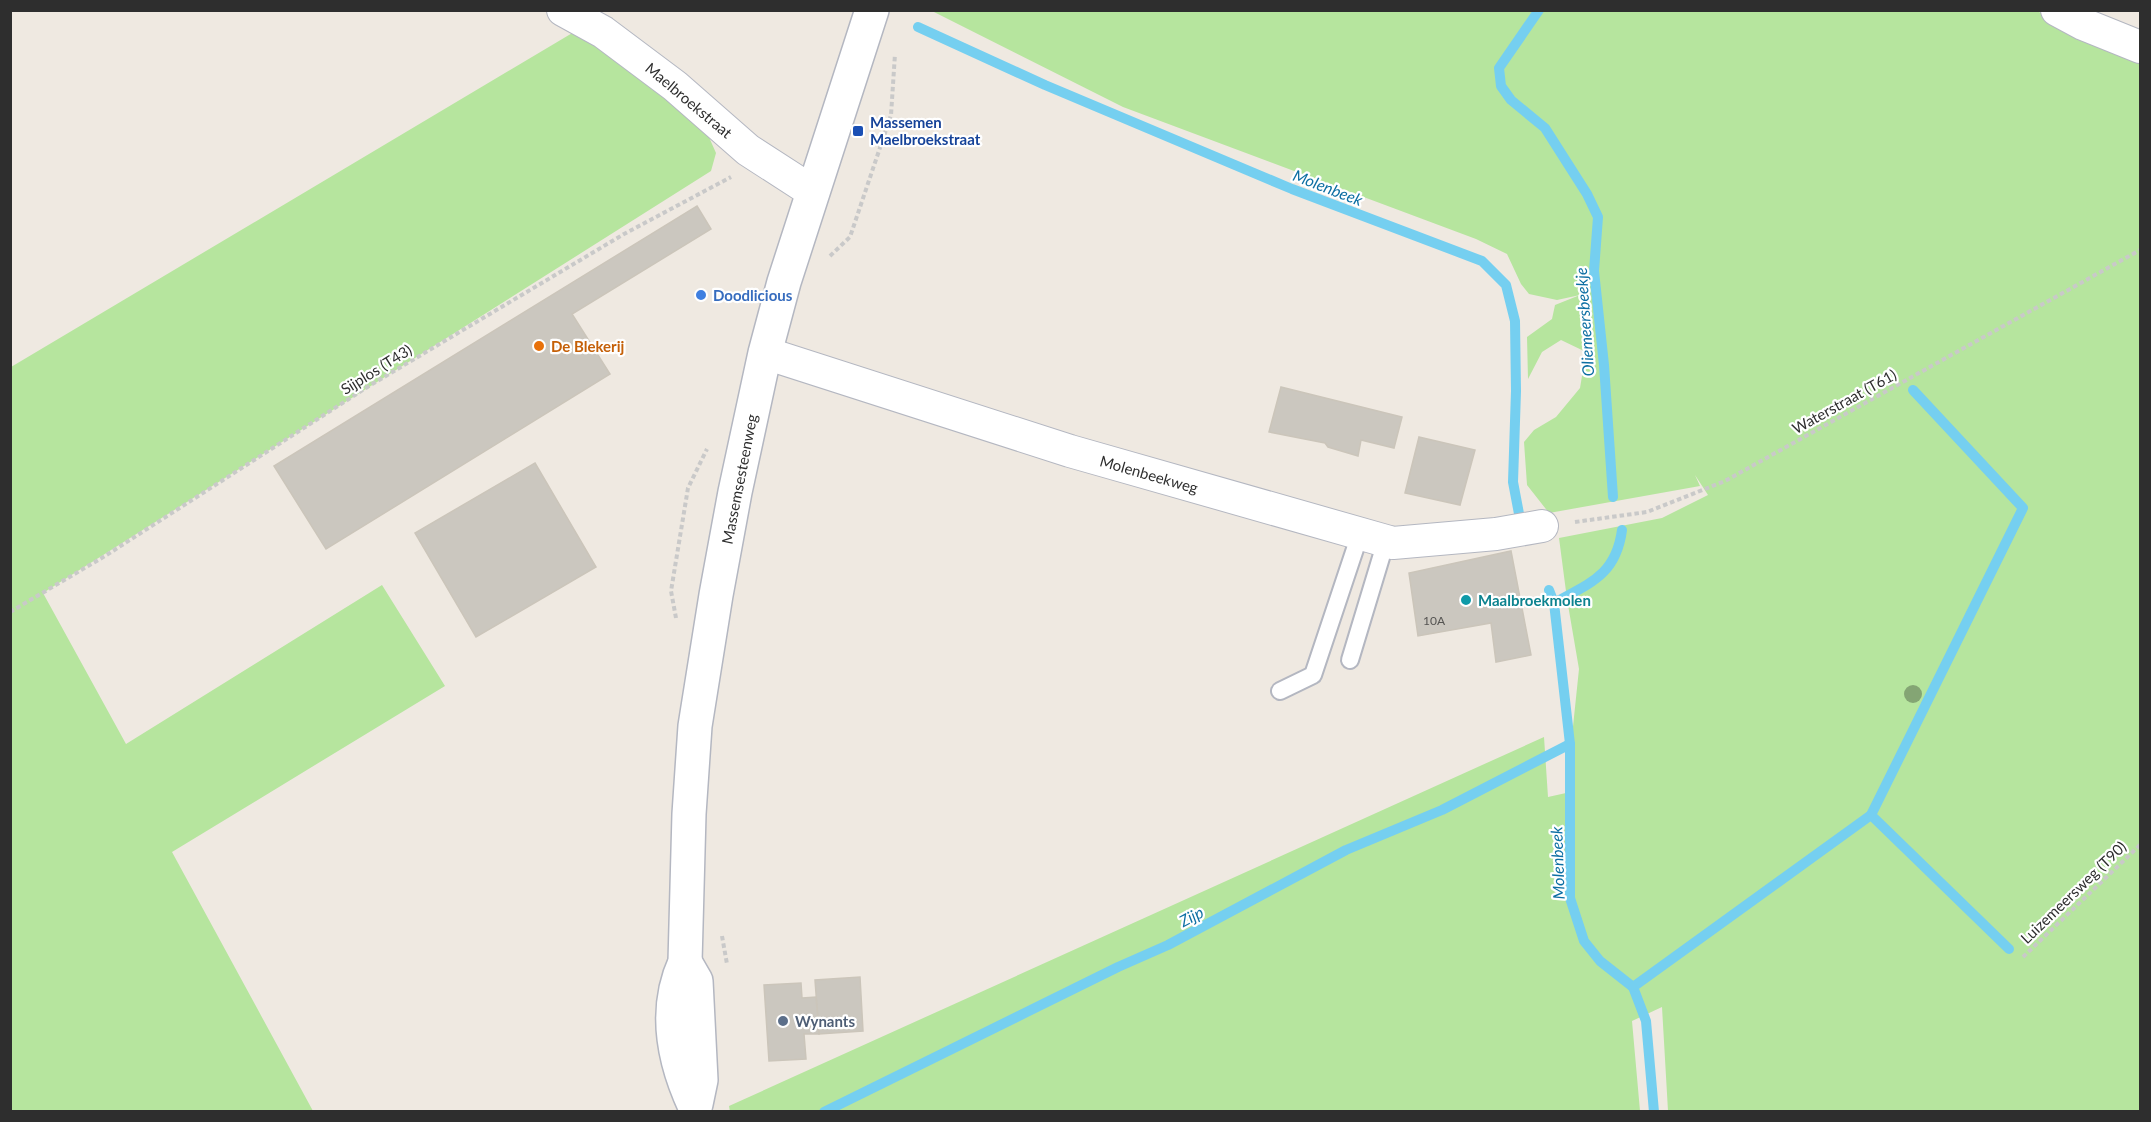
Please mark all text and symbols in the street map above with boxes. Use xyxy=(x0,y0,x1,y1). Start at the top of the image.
street label: Maelbroekstraat xyxy=(642,59,736,142)
place label: Massemen Maelbroekstraat xyxy=(870,113,981,148)
marker: Massemen Maelbroekstraat xyxy=(851,124,865,138)
water label: Molenbeek xyxy=(1291,165,1366,209)
water label: Oliemeersbeekje xyxy=(1571,267,1597,377)
place label: Doodlicious xyxy=(713,286,793,304)
marker: Doodlicious xyxy=(694,288,708,302)
place label: De Blekerij xyxy=(551,337,624,355)
marker: De Blekerij xyxy=(532,339,546,353)
street label: Sijplos (T43) xyxy=(337,340,415,398)
street label: Waterstraat (T61) xyxy=(1789,365,1899,437)
street label: Massemsesteenweg xyxy=(718,412,760,546)
street label: Molenbeekweg xyxy=(1098,451,1200,497)
place label: Maalbroekmolen xyxy=(1478,591,1591,609)
marker: Maalbroekmolen xyxy=(1459,593,1473,607)
house number: 10A xyxy=(1423,613,1446,628)
water label: Molenbeek xyxy=(1546,826,1568,900)
street label: Luizemeersweg (T90) xyxy=(2017,837,2129,947)
water label: Zijp xyxy=(1175,902,1206,931)
place label: Wynants xyxy=(795,1012,855,1030)
marker: Wynants xyxy=(776,1014,790,1028)

